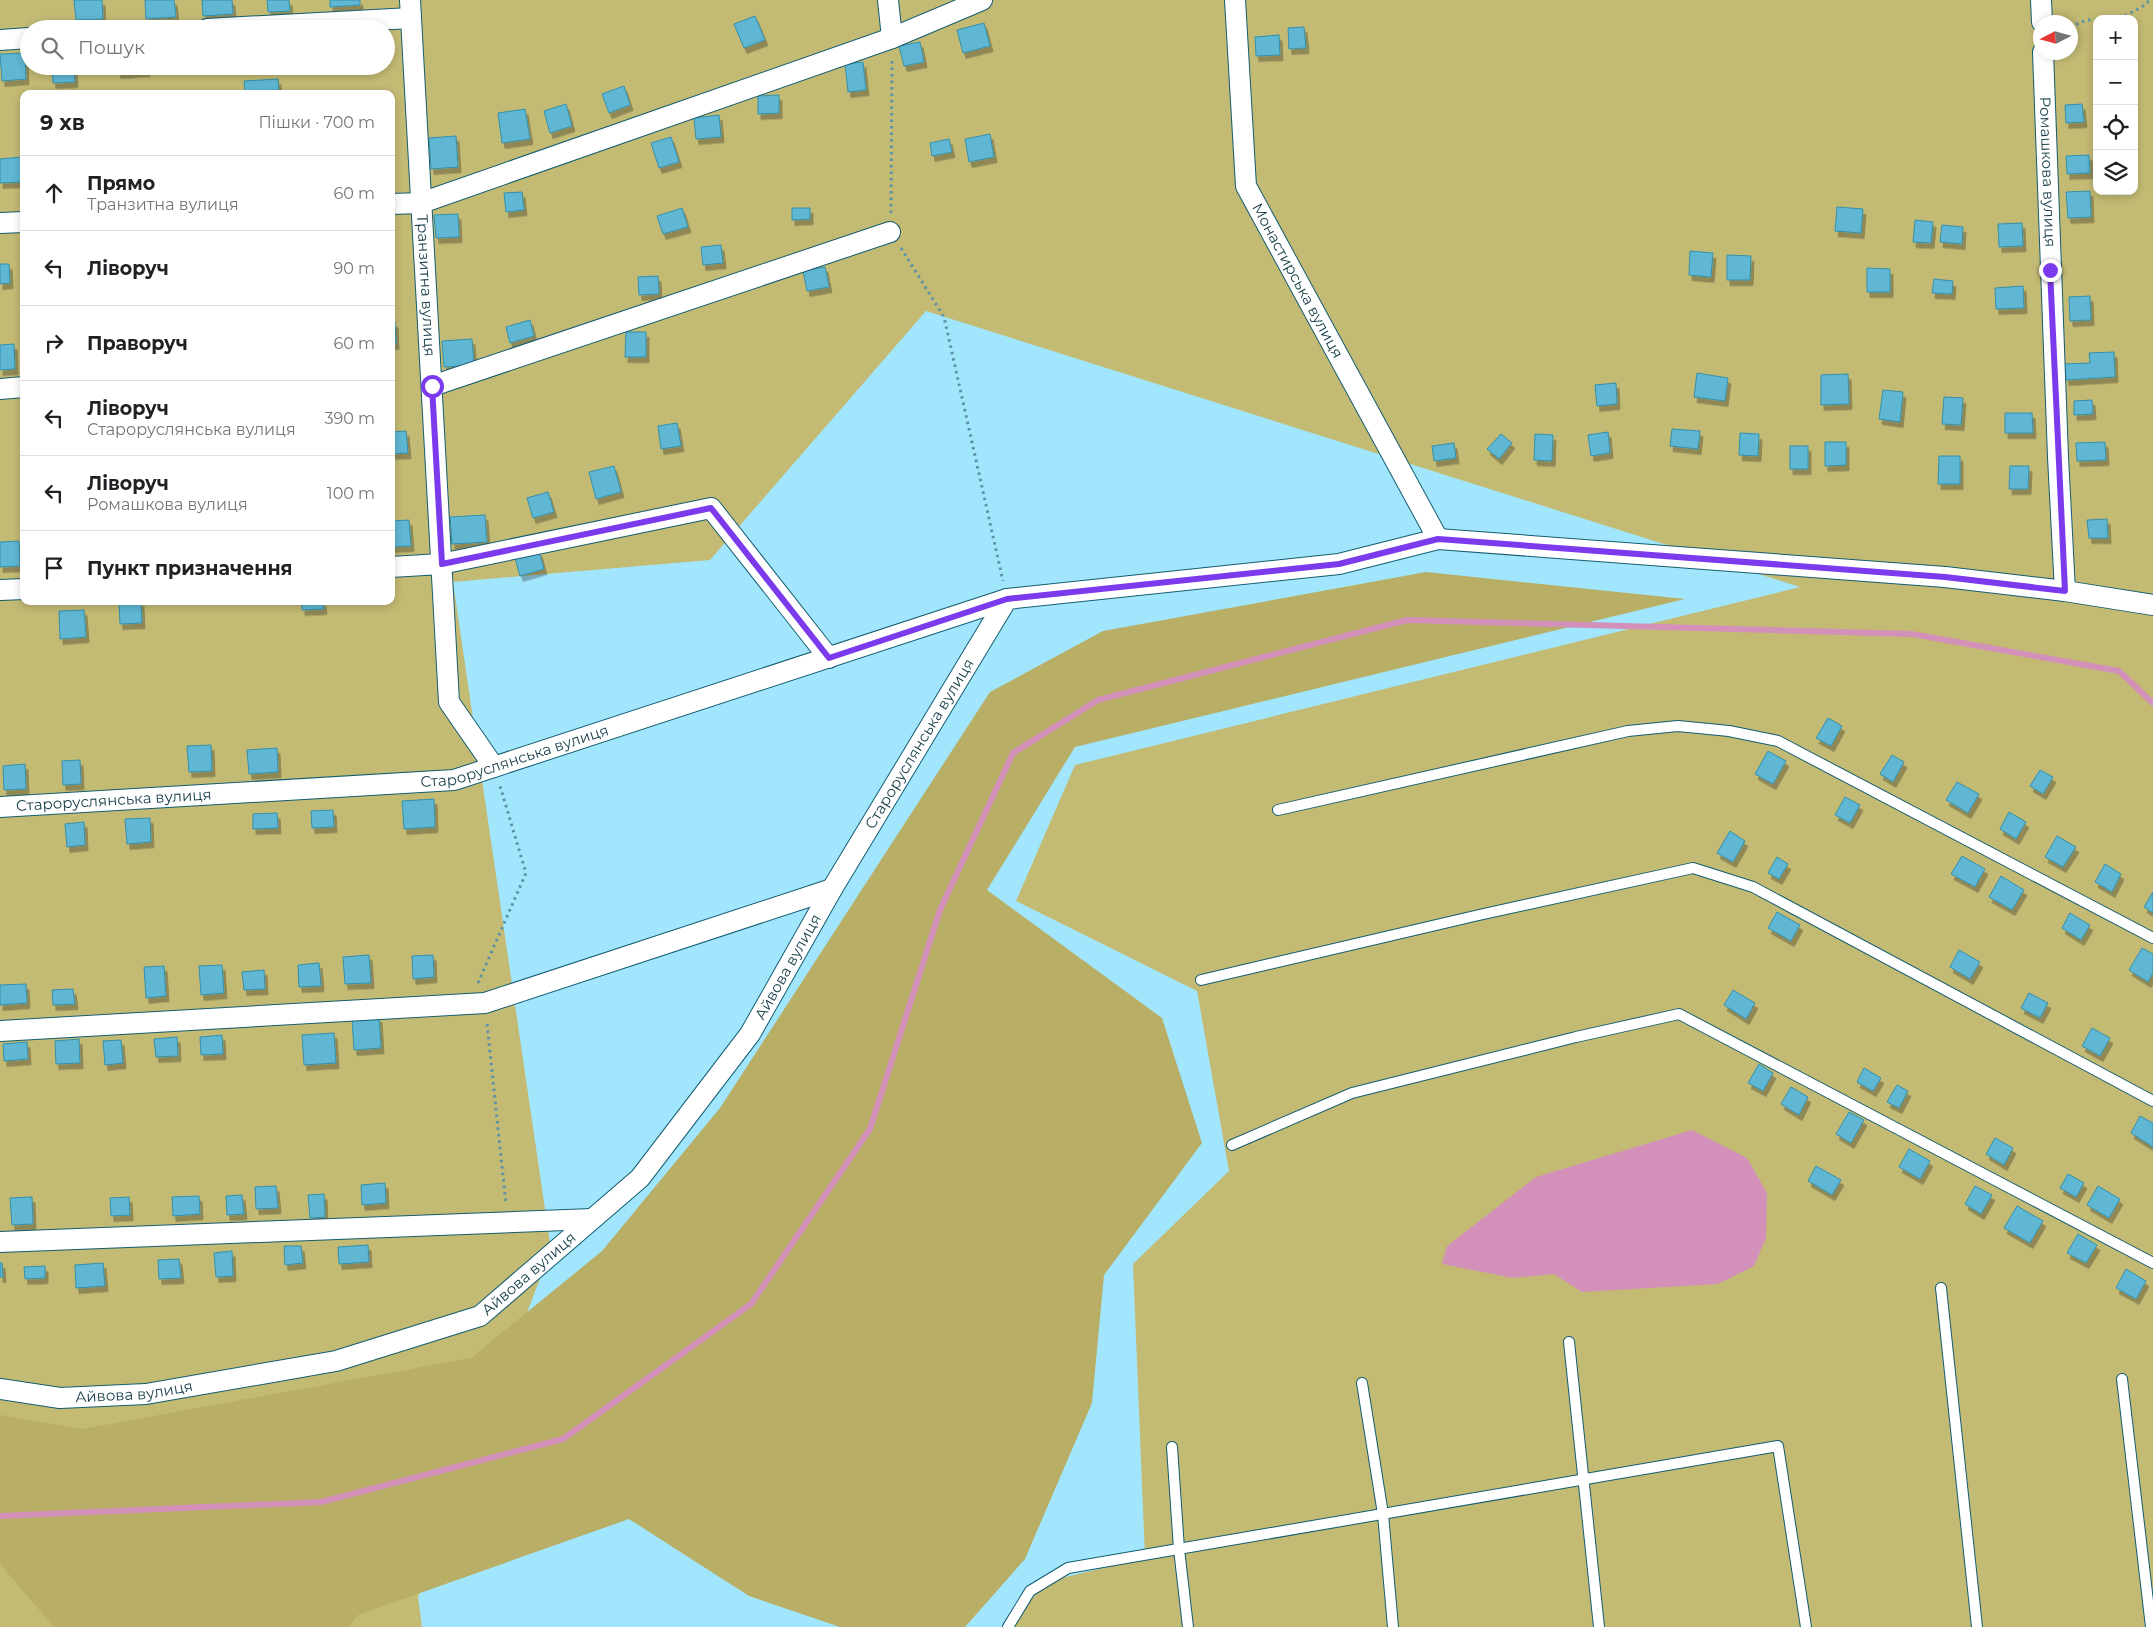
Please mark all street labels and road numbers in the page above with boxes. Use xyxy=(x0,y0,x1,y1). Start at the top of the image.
street label: Ромашкова вулиця xyxy=(2036,96,2060,248)
street label: Монастирська вулиця xyxy=(1248,200,1348,361)
street label: Транзитна вулиця xyxy=(413,214,440,357)
street label: Староруслянська вулиця xyxy=(860,655,978,832)
street label: Староруслянська вулиця xyxy=(420,720,611,791)
street label: Староруслянська вулиця xyxy=(15,784,212,815)
street label: Айвова вулиця xyxy=(750,911,825,1023)
street label: Айвова вулиця xyxy=(478,1228,580,1319)
street label: Айвова вулиця xyxy=(75,1376,194,1406)

